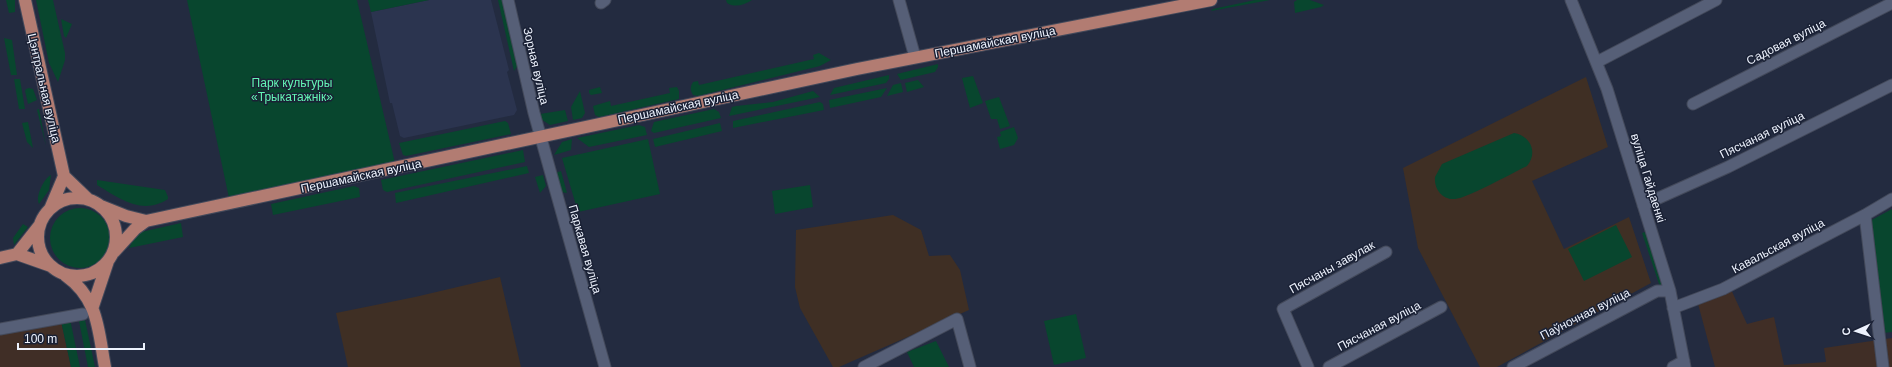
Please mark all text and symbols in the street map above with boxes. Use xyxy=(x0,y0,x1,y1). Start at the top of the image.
street label: Садовая вуліца xyxy=(1744,16,1828,68)
street label: Першамайская вуліца xyxy=(933,23,1057,61)
street label: Зорная вуліца xyxy=(520,26,552,106)
street label: Цэнтральная вуліца xyxy=(25,32,63,144)
park label: Парк культуры «Трыкатажнік» xyxy=(251,76,333,104)
street label: Першамайская вуліца xyxy=(616,87,740,127)
street label: Пясчаная вуліца xyxy=(1718,108,1807,161)
street label: вуліца Гайдаенкі xyxy=(1628,132,1668,224)
street label: Першамайская вуліца xyxy=(299,156,423,196)
street label: Паркавая вуліца xyxy=(566,203,604,295)
street label: Кавальская вуліца xyxy=(1729,216,1827,276)
street label: Пясчаны завулак xyxy=(1287,237,1378,296)
street label: Паўночная вуліца xyxy=(1538,285,1632,343)
street label: Пясчаная вуліца xyxy=(1335,298,1423,354)
north arrow xyxy=(1836,311,1876,351)
scale bar xyxy=(18,325,144,351)
text: С xyxy=(1840,327,1852,336)
text: 100 m xyxy=(24,332,57,346)

